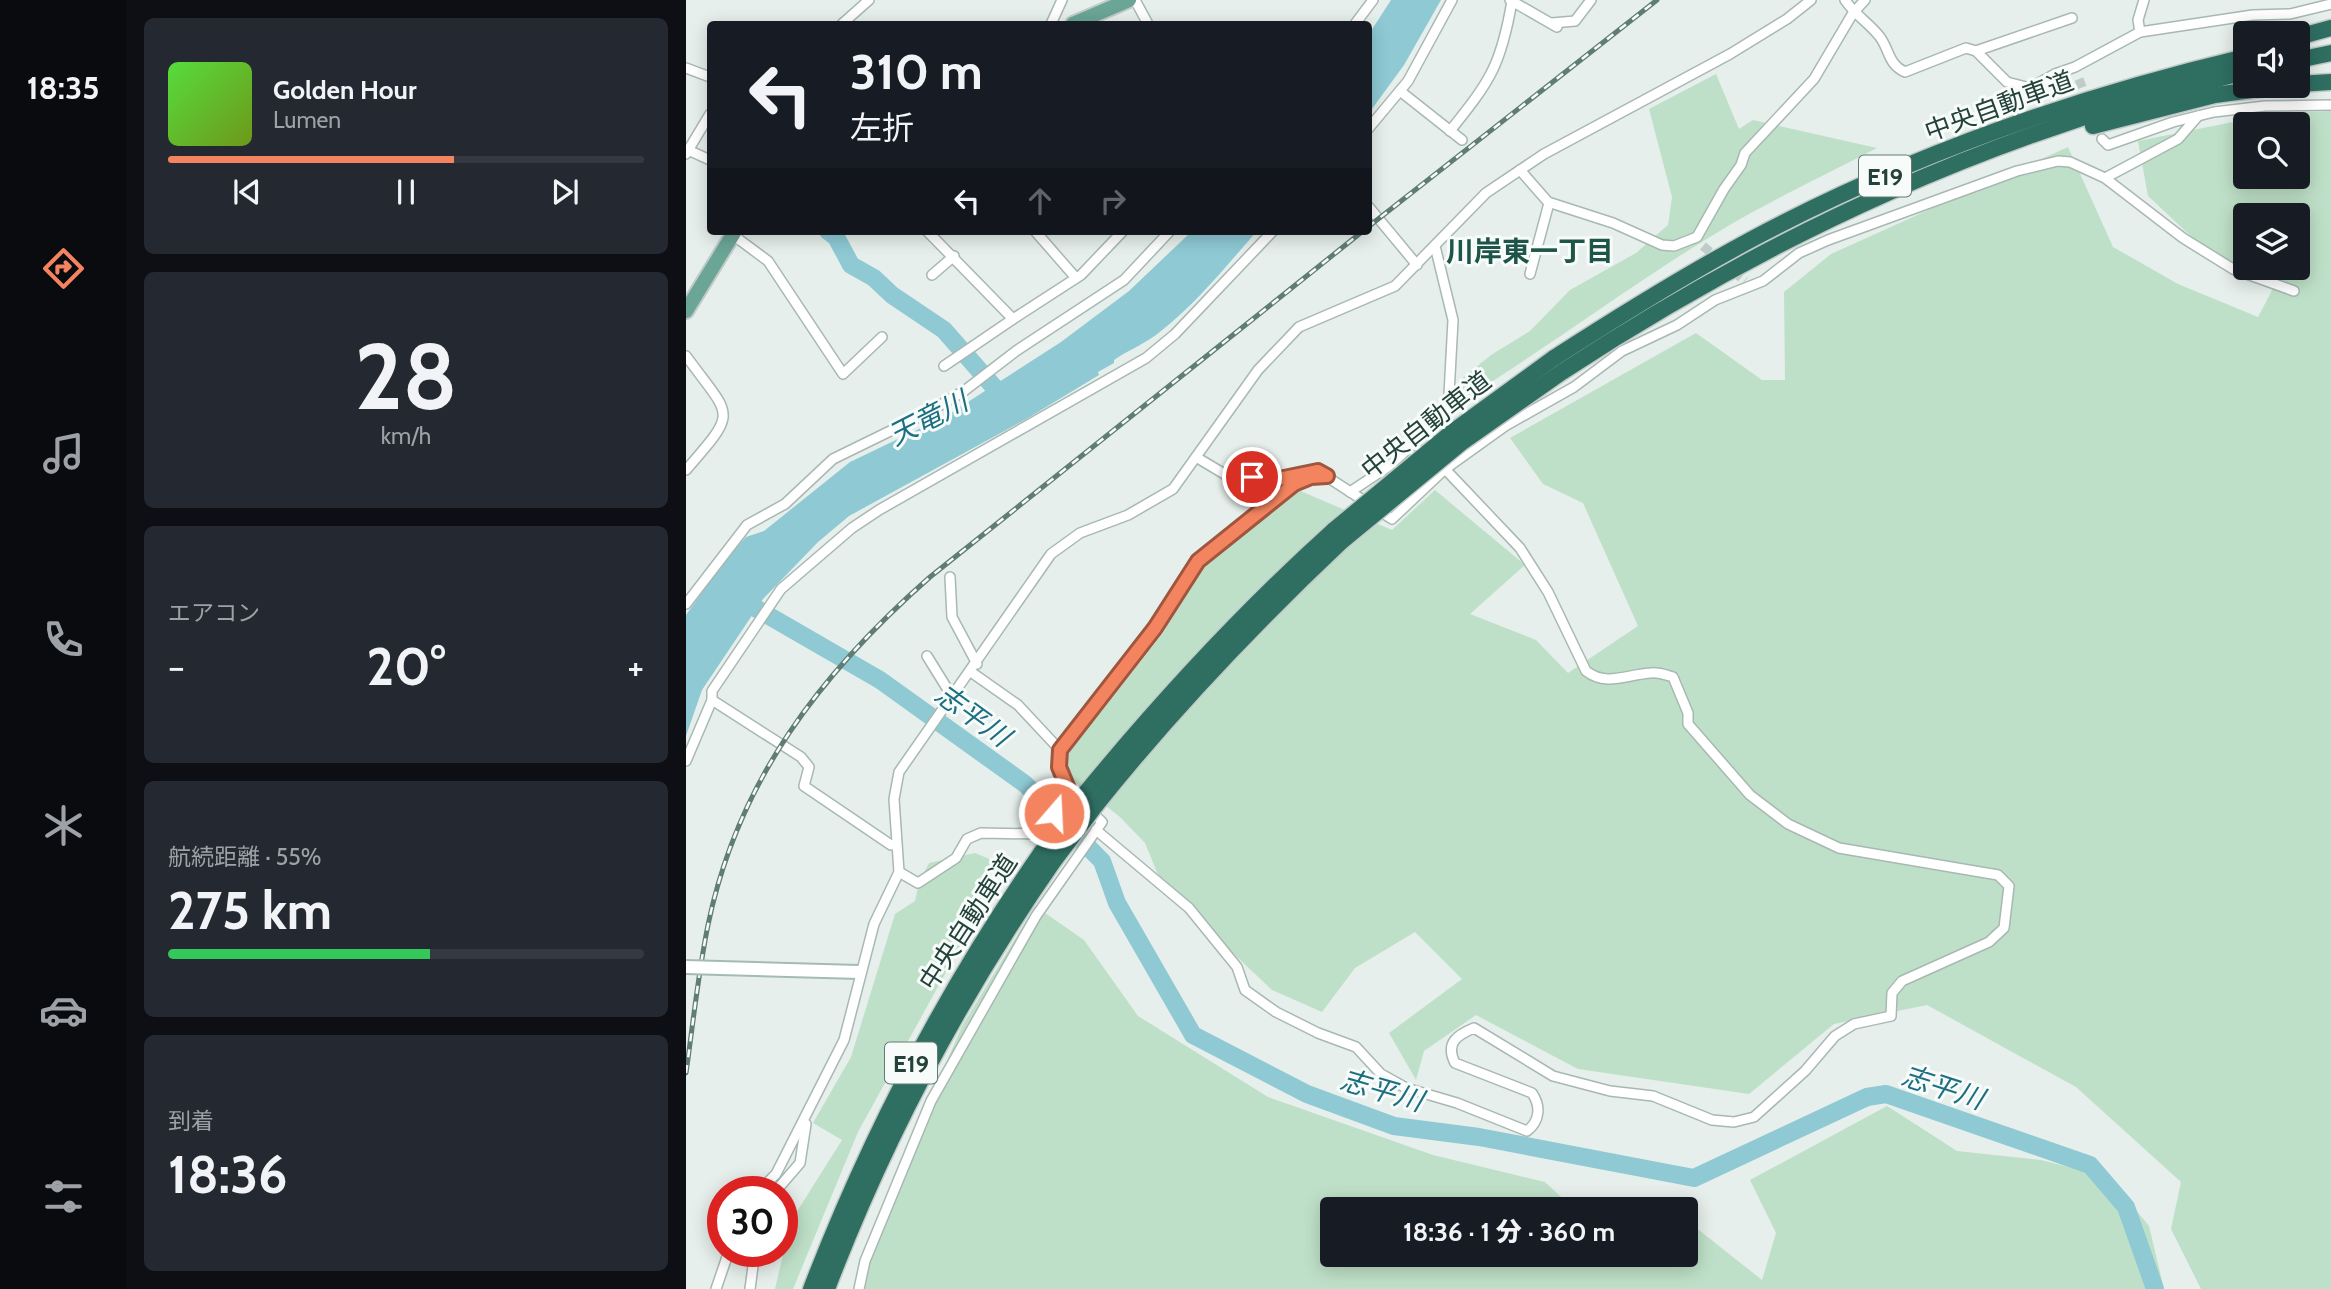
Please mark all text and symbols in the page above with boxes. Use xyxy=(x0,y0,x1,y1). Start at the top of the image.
map controls xyxy=(2233,21,2310,280)
button: sound xyxy=(2233,21,2310,98)
text: 310 m xyxy=(850,42,983,101)
icon: left xyxy=(735,49,826,140)
street label: 中央自動車道 xyxy=(1920,64,2078,148)
text: 18:35 xyxy=(27,68,99,107)
text: Golden Hour xyxy=(273,74,416,106)
text: Lumen xyxy=(273,106,341,134)
text: 左折 xyxy=(850,108,914,147)
button: search xyxy=(2233,112,2310,189)
road number: E19 xyxy=(1859,156,1911,196)
icon: previous xyxy=(228,173,266,211)
icon: pause xyxy=(387,173,425,211)
icon: next xyxy=(546,173,584,211)
icon: left xyxy=(948,182,986,220)
icon: ahead xyxy=(1021,182,1059,220)
icon: right xyxy=(1094,182,1132,220)
button: layers xyxy=(2233,203,2310,280)
district label: 川岸東一丁目 xyxy=(1446,234,1614,268)
icon: directions xyxy=(39,244,88,293)
text: 28 xyxy=(354,321,458,432)
street label: 中央自動車道 xyxy=(1355,364,1497,486)
water label: 天竜川 xyxy=(883,382,976,452)
text: km/h xyxy=(381,422,431,450)
icon: music xyxy=(39,429,88,478)
pin xyxy=(1222,447,1282,507)
icon: arrive xyxy=(1233,458,1271,496)
text: エアコン xyxy=(168,599,260,627)
icon: phone xyxy=(39,615,88,664)
text: 20° xyxy=(366,635,446,698)
text: − xyxy=(168,643,185,690)
text: + xyxy=(627,643,644,690)
water label: 志平川 xyxy=(929,677,1019,755)
position arrow xyxy=(1017,776,1091,850)
icon: climate xyxy=(39,801,88,850)
text: 航続距離 · 55% xyxy=(168,843,321,871)
street label: 中央自動車道 xyxy=(912,848,1024,996)
text: 275 km xyxy=(168,879,332,942)
icon: car xyxy=(39,986,88,1035)
road number: E19 xyxy=(885,1042,937,1084)
water label: 志平川 xyxy=(1898,1058,1991,1117)
water label: 志平川 xyxy=(1337,1062,1430,1119)
text: 到着 xyxy=(168,1107,214,1135)
text: 18:36 xyxy=(168,1143,287,1206)
icon: filters xyxy=(39,1172,88,1221)
speed limit sign: 30 xyxy=(707,1176,798,1267)
text: 18:36 · 1 分 · 360 m xyxy=(1403,1216,1615,1248)

